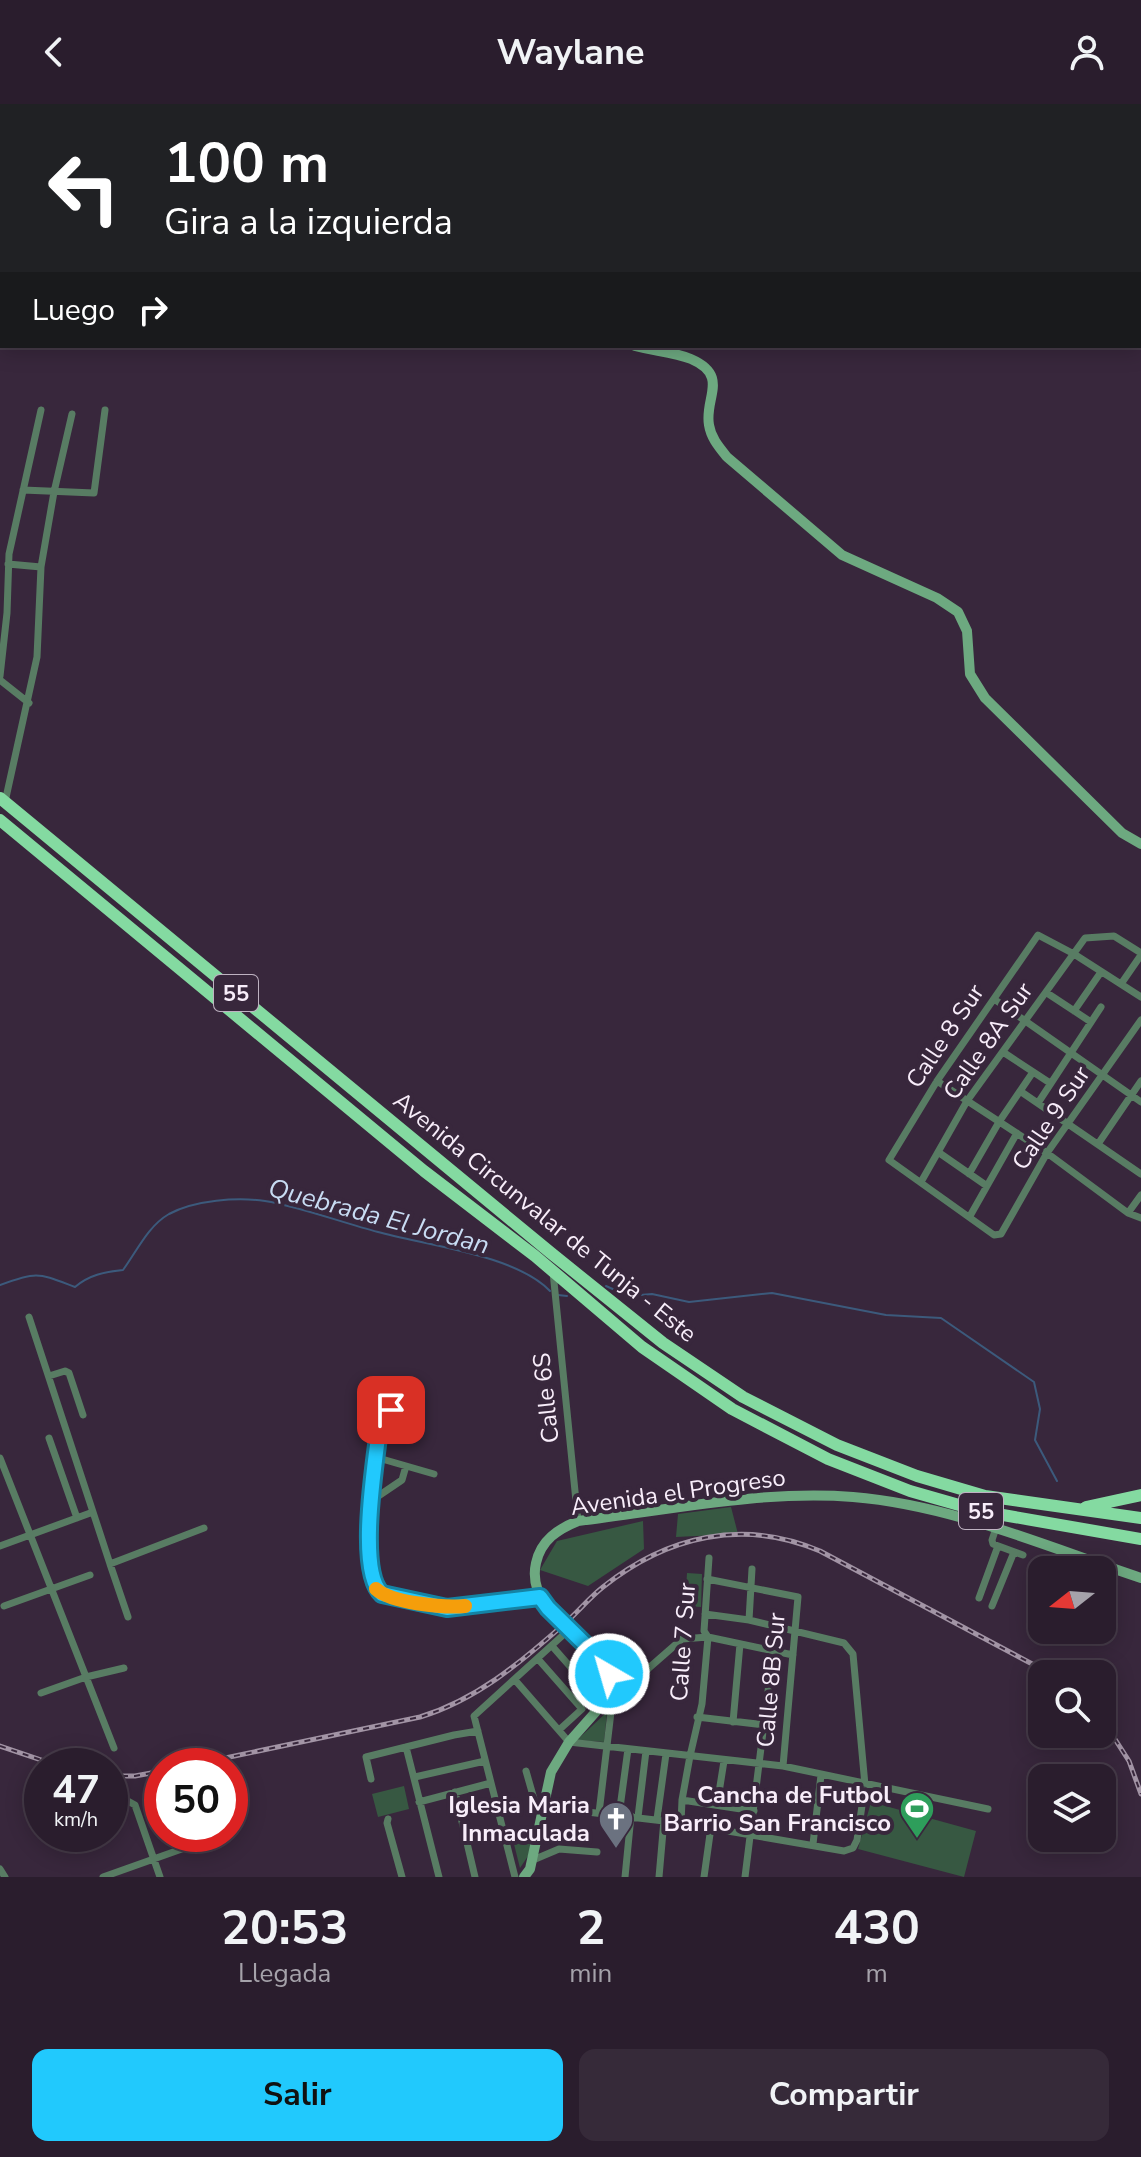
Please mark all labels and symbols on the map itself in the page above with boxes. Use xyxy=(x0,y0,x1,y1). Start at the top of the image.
road number: 55 xyxy=(214,975,258,1011)
street label: Calle 8A Sur xyxy=(936,976,1040,1106)
street label: Calle 8 Sur xyxy=(898,977,992,1094)
street label: Calle 9 Sur xyxy=(1004,1059,1098,1176)
street label: Avenida Circunvalar de Tunja - Este xyxy=(387,1085,703,1349)
water label: Quebrada El Jordan xyxy=(265,1170,493,1263)
street label: Calle 6S xyxy=(525,1351,567,1445)
pin xyxy=(357,1376,425,1444)
street label: Avenida el Progreso xyxy=(568,1461,788,1523)
road number: 55 xyxy=(959,1493,1003,1529)
north arrow xyxy=(1028,1556,1116,1644)
street label: Calle 7 Sur xyxy=(663,1581,703,1702)
street label: Calle 8B Sur xyxy=(749,1611,793,1749)
position arrow xyxy=(567,1632,651,1716)
speed limit sign: 50 xyxy=(144,1748,248,1852)
place label: Cancha de Futbol Barrio San Francisco xyxy=(664,1779,891,1839)
place label: Iglesia Maria Inmaculada xyxy=(448,1789,590,1849)
sports icon: Cancha de Futbol Barrio San Francisco xyxy=(898,1790,936,1840)
church icon: Iglesia Maria Inmaculada xyxy=(597,1800,635,1850)

